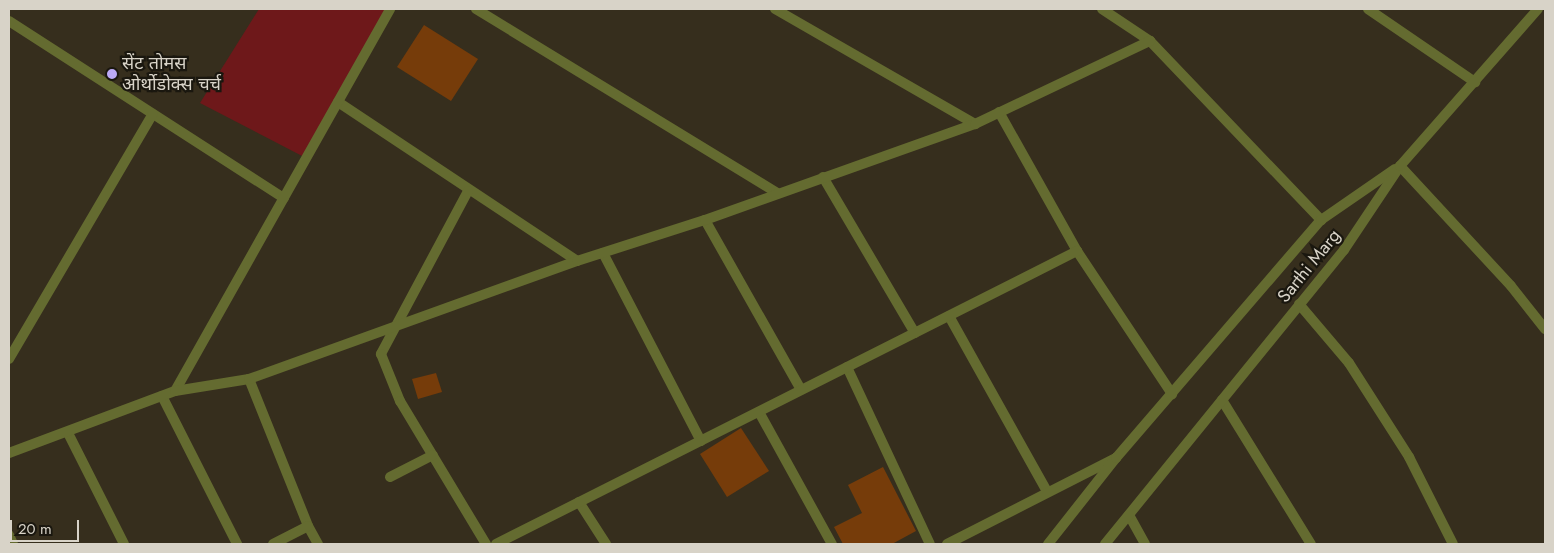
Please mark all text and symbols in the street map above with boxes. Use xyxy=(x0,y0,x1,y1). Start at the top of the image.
place label: सेंट तोमस ओर्थोडोक्स चर्च xyxy=(122,53,221,96)
marker: सेंट तोमस ओर्थोडोक्स चर्च xyxy=(106,68,118,80)
street label: Sarthi Marg xyxy=(1273,225,1345,307)
scale bar xyxy=(12,510,81,542)
text: 20 m xyxy=(18,518,52,540)

